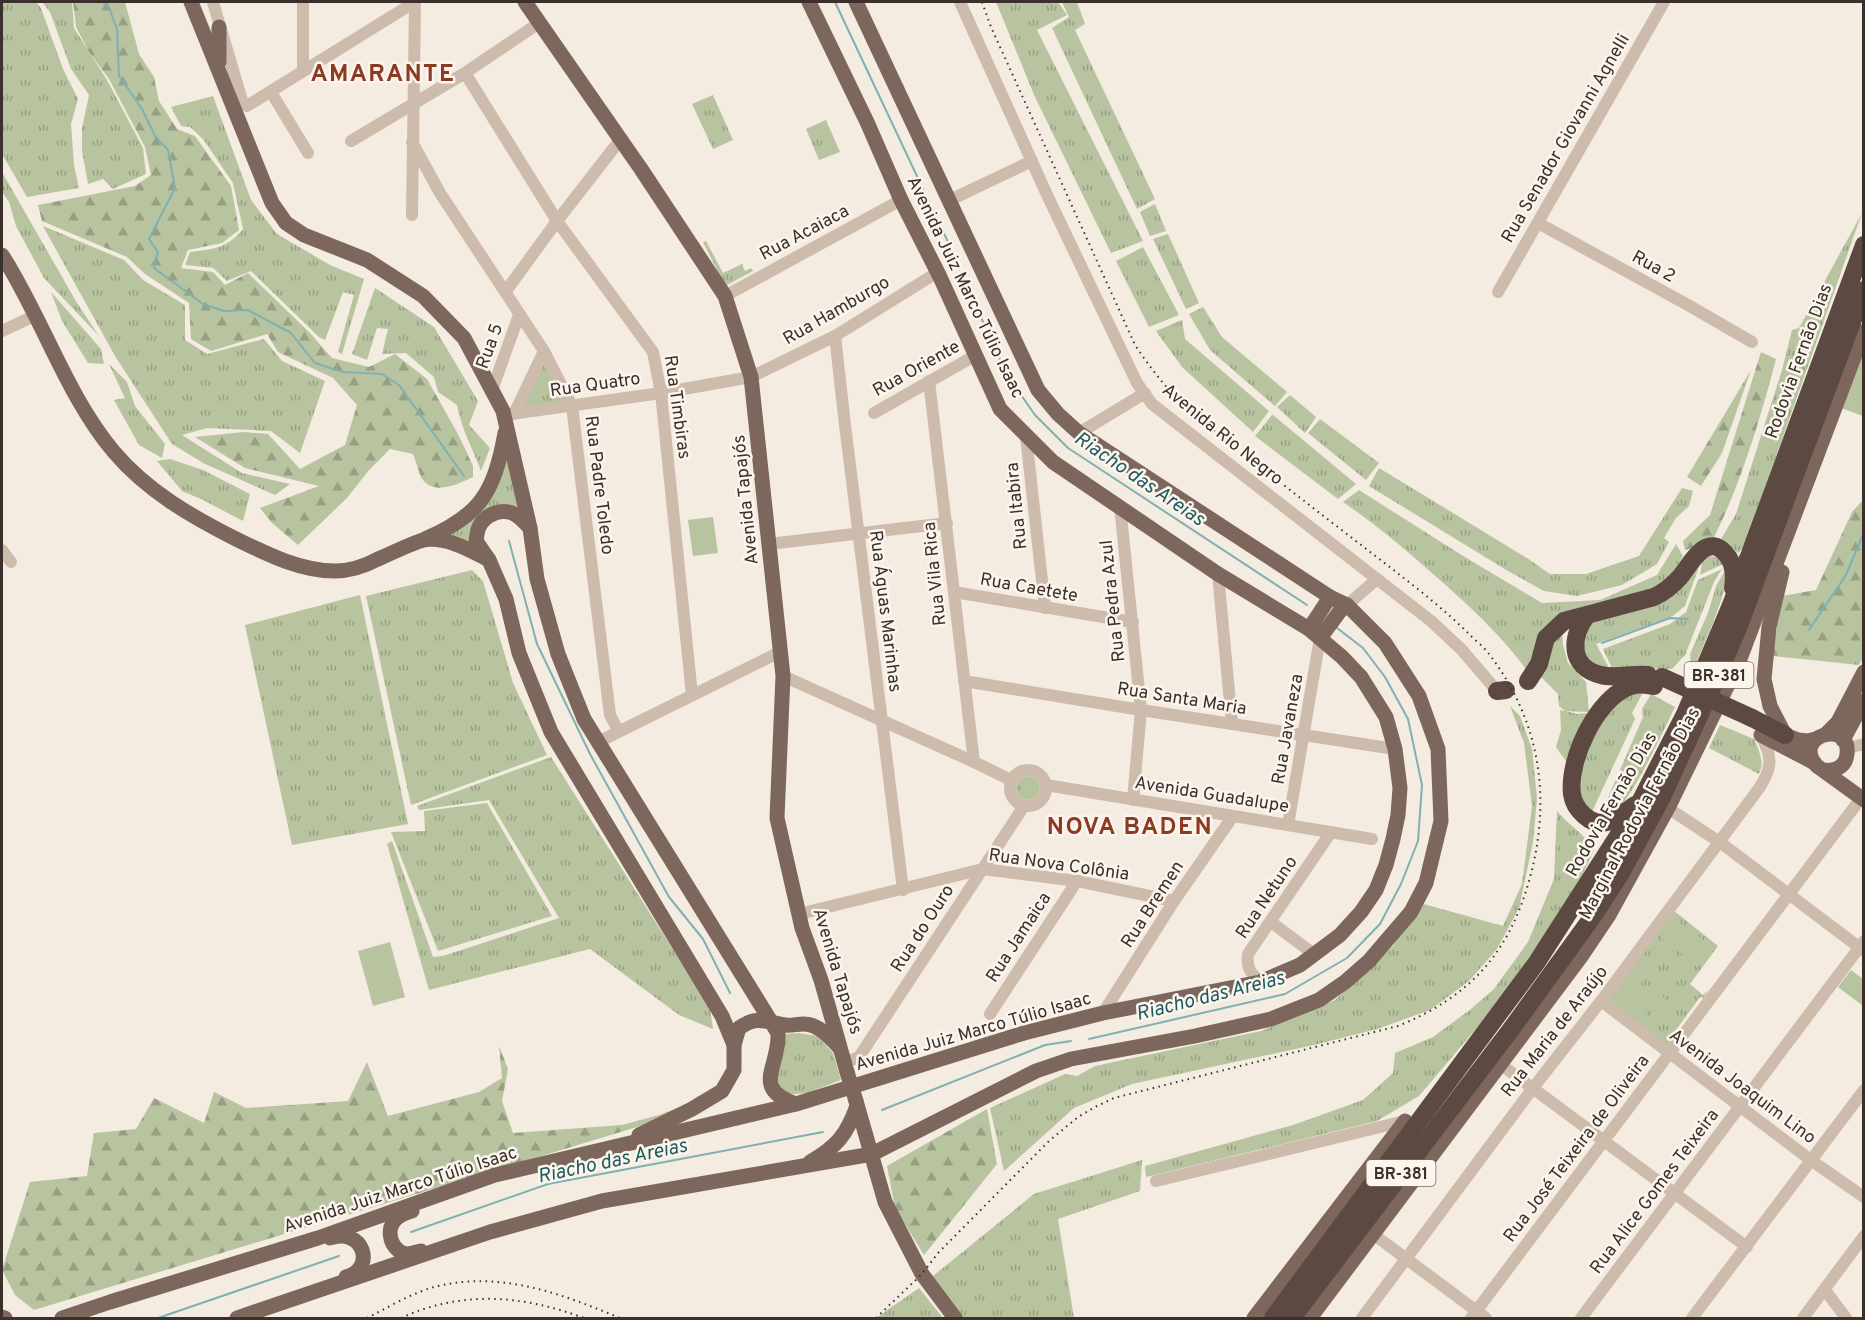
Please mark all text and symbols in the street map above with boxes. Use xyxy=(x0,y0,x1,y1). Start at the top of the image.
street label: Rua Senador Giovanni Agnelli xyxy=(1497,30,1636,247)
district label: AMARANTE xyxy=(311,60,455,90)
street label: Avenida Juiz Marco Túlio Isaac xyxy=(901,173,1029,403)
street label: Rua Acaiaca xyxy=(756,200,853,266)
street label: Rua 2 xyxy=(1627,246,1679,289)
street label: Rua Hamburgo xyxy=(779,271,894,351)
street label: Rodovia Fernão Dias xyxy=(1761,281,1838,442)
street label: Rua 5 xyxy=(472,321,509,372)
street label: Rua Oriente xyxy=(869,336,964,403)
street label: Rua Timbiras xyxy=(658,354,695,461)
street label: Rua Quatro xyxy=(549,368,642,403)
street label: Avenida Rio Negro xyxy=(1157,379,1287,491)
street label: Rua Padre Toledo xyxy=(579,414,618,556)
water label: Riacho das Areias xyxy=(1068,426,1210,534)
street label: Avenida Tapajós xyxy=(728,434,765,566)
street label: Rua Itabira xyxy=(1001,461,1034,551)
street label: Rua Vila Rica xyxy=(919,521,952,627)
street label: Rua Águas Marinhas xyxy=(863,529,908,693)
street label: Rua Pedra Azul xyxy=(1096,538,1131,663)
street label: Rua Caetete xyxy=(978,569,1079,608)
road number: BR-381 xyxy=(1684,662,1754,688)
street label: Rua Javaneza xyxy=(1267,672,1310,786)
street label: Rua Santa Maria xyxy=(1115,678,1248,721)
street label: Marginal Rodovia Fernão Dias xyxy=(1575,704,1706,924)
street label: Rodovia Fernão Dias xyxy=(1561,728,1663,881)
street label: Avenida Guadalupe xyxy=(1133,772,1291,819)
district label: NOVA BADEN xyxy=(1047,813,1213,843)
street label: Rua Nova Colônia xyxy=(987,844,1131,887)
street label: Rua Netuno xyxy=(1231,852,1303,944)
street label: Rua Bremen xyxy=(1117,857,1190,953)
street label: Rua do Ouro xyxy=(886,881,960,977)
street label: Rua Jamaica xyxy=(982,888,1057,987)
street label: Avenida Tapajós xyxy=(806,906,867,1037)
street label: Rua Maria de Araújo xyxy=(1497,961,1614,1102)
water label: Riacho das Areias xyxy=(1133,966,1288,1028)
street label: Avenida Juiz Marco Túlio Isaac xyxy=(853,988,1094,1077)
street label: Avenida Joaquim Lino xyxy=(1664,1024,1820,1150)
street label: Rua José Teixeira de Oliveira xyxy=(1499,1050,1655,1247)
street label: Rua Alice Gomes Teixeira xyxy=(1586,1105,1725,1279)
water label: Riacho das Areias xyxy=(535,1133,691,1191)
street label: Avenida Juiz Marco Túlio Isaac xyxy=(281,1142,520,1239)
road number: BR-381 xyxy=(1366,1160,1436,1186)

